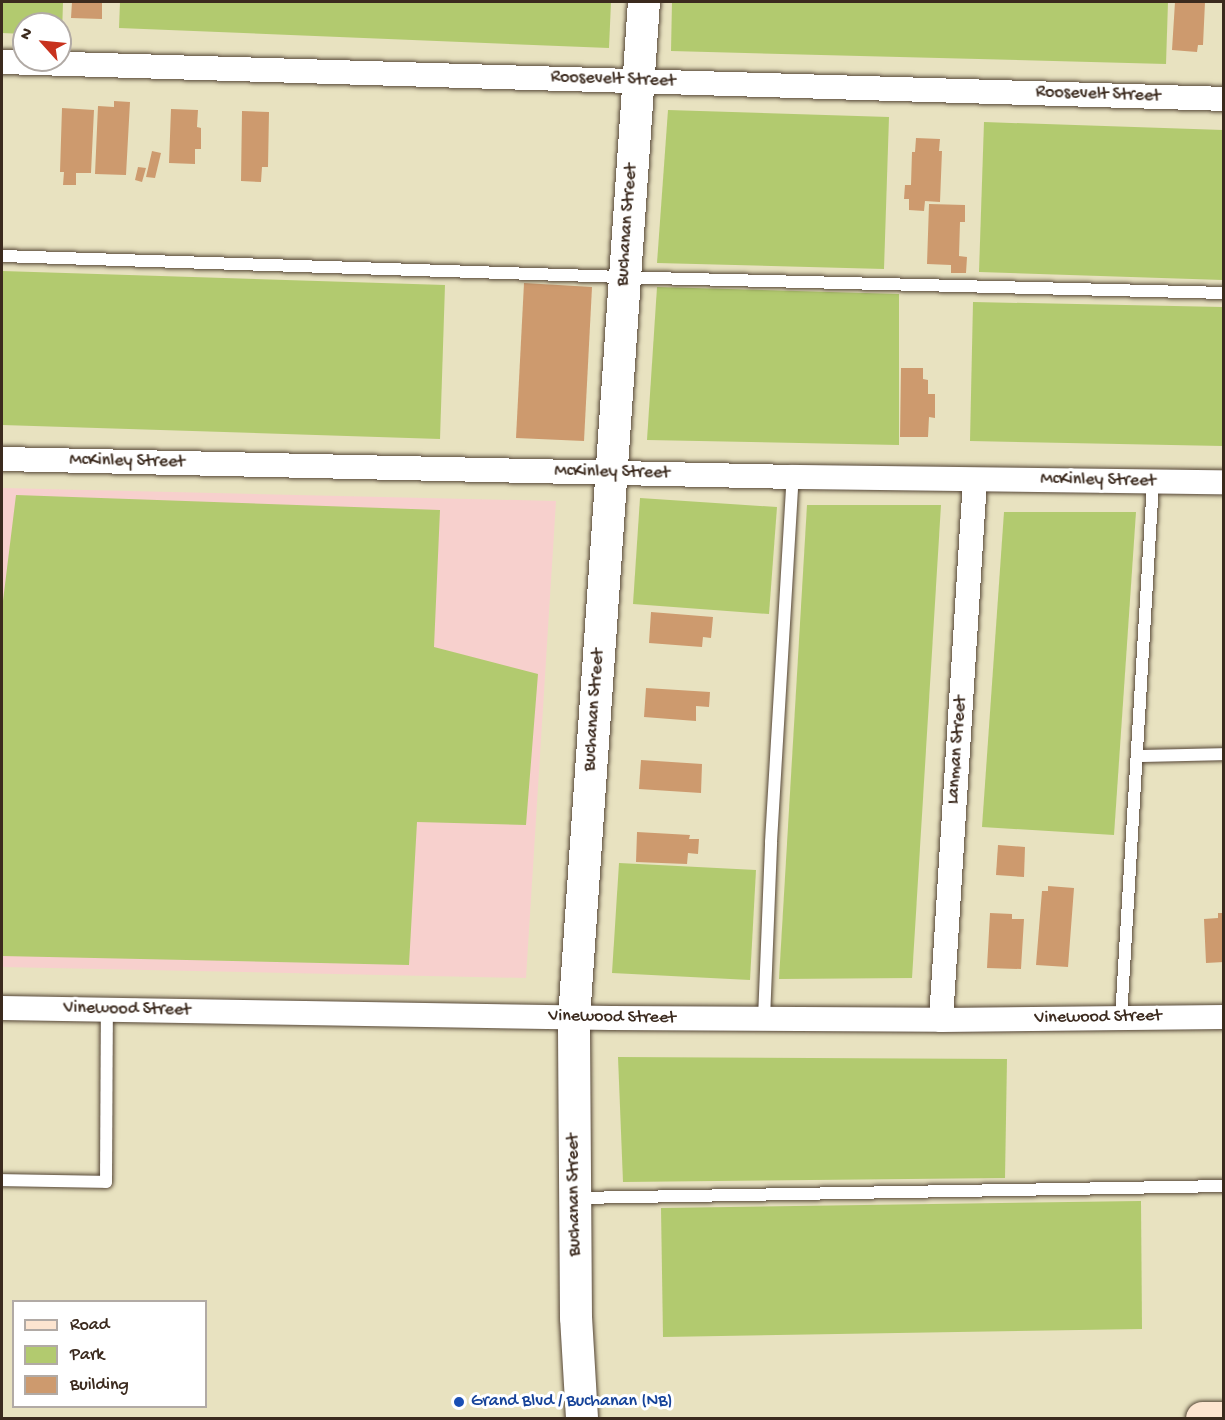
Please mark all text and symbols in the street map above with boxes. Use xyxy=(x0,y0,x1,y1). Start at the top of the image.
north arrow xyxy=(12,12,72,72)
text: N xyxy=(16,26,38,43)
street label: Roosevelt Street xyxy=(550,67,676,93)
street label: Roosevelt Street xyxy=(1035,82,1161,108)
street label: Buchanan Street xyxy=(613,163,643,287)
street label: McKinley Street xyxy=(69,450,185,474)
street label: McKinley Street xyxy=(554,461,670,485)
street label: McKinley Street xyxy=(1040,469,1156,493)
street label: Buchanan Street xyxy=(580,648,610,772)
street label: Lanman Street xyxy=(943,695,973,805)
street label: Vinewood Street xyxy=(63,998,191,1022)
street label: Vinewood Street xyxy=(548,1006,676,1030)
street label: Vinewood Street xyxy=(1034,1006,1162,1030)
street label: Buchanan Street xyxy=(563,1133,587,1257)
legend xyxy=(12,1300,207,1408)
text: Road xyxy=(70,1315,109,1336)
text: Park xyxy=(70,1345,104,1366)
text: Building xyxy=(70,1375,129,1396)
place label: Grand Blvd / Buchanan (NB) xyxy=(471,1391,673,1413)
marker: Grand Blvd / Buchanan (NB) xyxy=(452,1395,466,1409)

